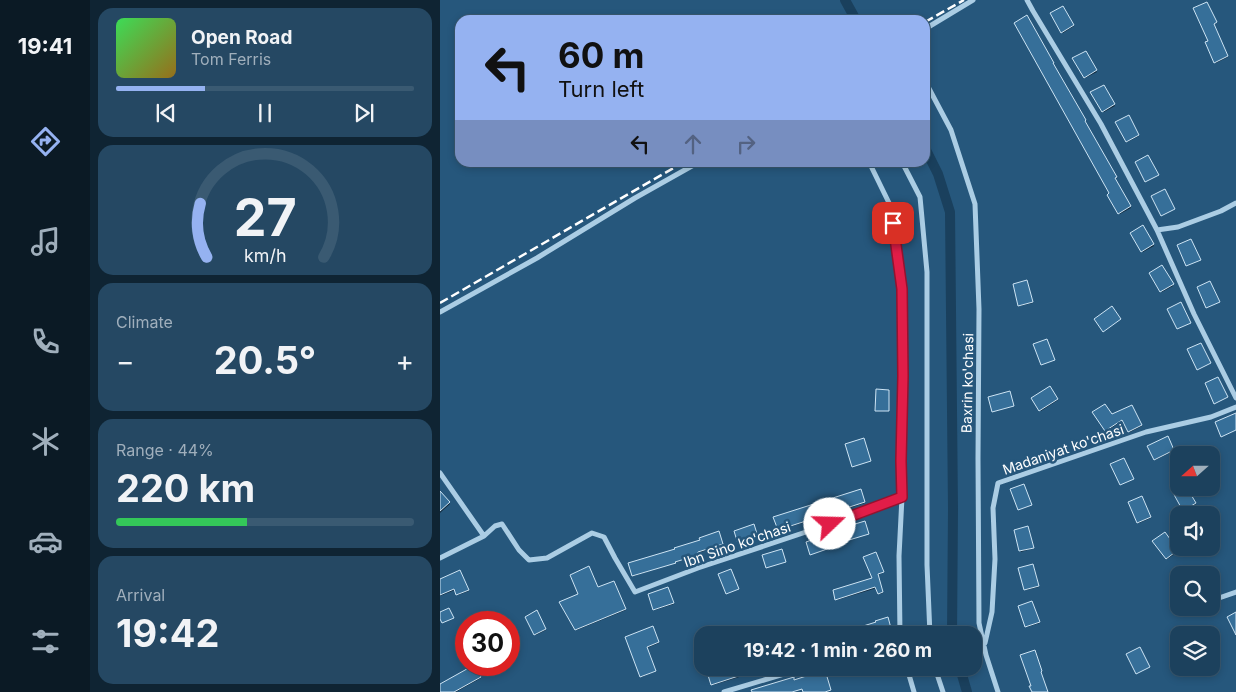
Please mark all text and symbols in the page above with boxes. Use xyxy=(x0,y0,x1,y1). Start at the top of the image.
text: Open Road xyxy=(191,26,292,49)
text: 19:41 xyxy=(18,33,72,59)
text: 60 m xyxy=(558,34,645,76)
icon: left xyxy=(475,35,540,100)
text: Tom Ferris xyxy=(191,49,271,69)
text: Turn left xyxy=(558,76,644,102)
icon: previous xyxy=(152,99,180,127)
icon: pause xyxy=(251,99,279,127)
icon: next xyxy=(350,99,378,127)
icon: directions xyxy=(28,124,63,159)
icon: left xyxy=(626,130,654,158)
icon: ahead xyxy=(679,130,707,158)
icon: right xyxy=(732,130,760,158)
text: 27 xyxy=(234,186,297,249)
pin xyxy=(872,202,914,244)
icon: arrive xyxy=(879,209,907,237)
icon: music xyxy=(28,224,63,259)
text: km/h xyxy=(244,245,286,266)
text: Climate xyxy=(116,312,173,332)
icon: phone xyxy=(28,324,63,359)
street label: Baxrin ko'chasi xyxy=(958,333,976,433)
text: 20.5° xyxy=(214,337,316,383)
text: − xyxy=(116,344,135,378)
text: + xyxy=(395,344,414,378)
street label: Madaniyat ko'chasi xyxy=(1000,420,1126,478)
icon: climate xyxy=(28,424,63,459)
text: Range · 44% xyxy=(116,440,214,460)
north arrow xyxy=(1170,446,1220,496)
map controls xyxy=(1170,446,1220,676)
text: 220 km xyxy=(116,465,255,511)
position arrow xyxy=(803,497,855,549)
button: sound xyxy=(1170,506,1220,556)
street label: Ibn Sino ko'chasi xyxy=(681,518,793,570)
icon: car xyxy=(28,524,63,559)
button: search xyxy=(1170,566,1220,616)
text: Arrival xyxy=(116,585,165,605)
text: 19:42 xyxy=(116,610,219,656)
speed limit sign: 30 xyxy=(455,611,520,676)
icon: filters xyxy=(28,624,63,659)
button: layers xyxy=(1170,626,1220,676)
text: 19:42 · 1 min · 260 m xyxy=(744,639,932,662)

